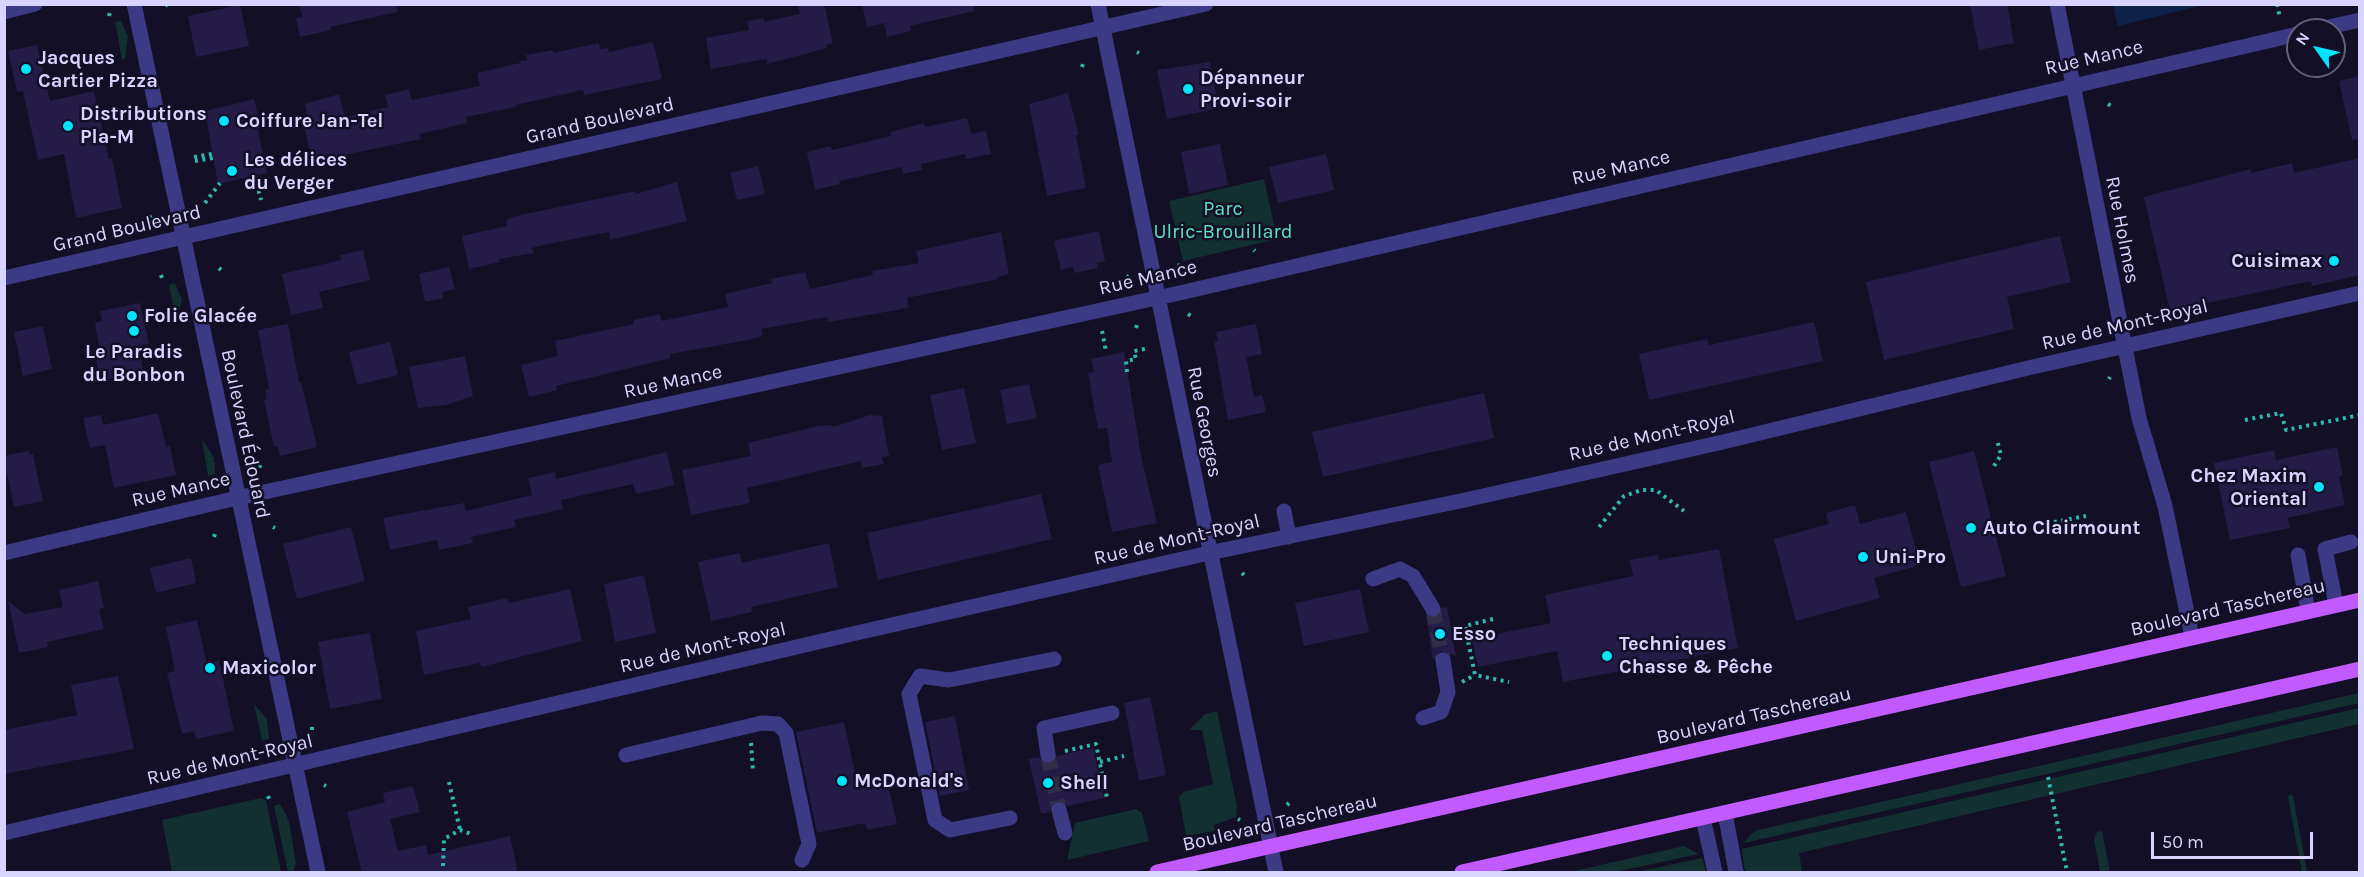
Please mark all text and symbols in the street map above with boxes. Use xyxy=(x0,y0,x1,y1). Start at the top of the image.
north arrow xyxy=(2286,18,2346,78)
text: N xyxy=(2291,29,2313,49)
street label: Rue Mance xyxy=(2043,35,2145,81)
place label: Jacques Cartier Pizza xyxy=(38,46,158,93)
marker: Jacques Cartier Pizza xyxy=(19,62,33,76)
place label: Dépanneur Provi-soir xyxy=(1200,66,1304,113)
marker: Dépanneur Provi-soir xyxy=(1181,82,1195,96)
street label: Grand Boulevard xyxy=(524,92,676,150)
place label: Distributions Pla-M xyxy=(80,102,207,149)
place label: Coiffure Jan-Tel xyxy=(236,109,383,133)
marker: Coiffure Jan-Tel xyxy=(217,114,231,128)
marker: Distributions Pla-M xyxy=(61,119,75,133)
street label: Rue Mance xyxy=(1570,145,1672,191)
place label: Les délices du Verger xyxy=(244,148,347,195)
marker: Les délices du Verger xyxy=(225,164,239,178)
street label: Rue Holmes xyxy=(2100,174,2144,286)
park label: Parc Ulric-Brouillard xyxy=(1153,197,1293,244)
street label: Grand Boulevard xyxy=(51,200,203,258)
place label: Cuisimax xyxy=(2231,249,2322,273)
marker: Cuisimax xyxy=(2327,254,2341,268)
street label: Rue Mance xyxy=(1097,255,1199,301)
street label: Rue de Mont-Royal xyxy=(2040,294,2210,356)
place label: Folie Glacée xyxy=(144,304,257,328)
marker: Folie Glacée xyxy=(125,309,139,323)
marker: Le Paradis du Bonbon xyxy=(127,324,141,338)
place label: Le Paradis du Bonbon xyxy=(83,340,185,387)
street label: Boulevard Édouard xyxy=(215,347,275,521)
street label: Rue Mance xyxy=(622,360,724,404)
street label: Rue Georges xyxy=(1181,365,1227,479)
street label: Rue de Mont-Royal xyxy=(1567,405,1737,467)
place label: Chez Maxim Oriental xyxy=(2191,464,2307,511)
street label: Rue Mance xyxy=(130,467,232,513)
marker: Chez Maxim Oriental xyxy=(2312,480,2326,494)
street label: Rue de Mont-Royal xyxy=(1092,509,1262,571)
place label: Auto Clairmount xyxy=(1983,516,2140,540)
marker: Auto Clairmount xyxy=(1964,521,1978,535)
place label: Uni-Pro xyxy=(1875,545,1946,569)
marker: Uni-Pro xyxy=(1856,550,1870,564)
street label: Boulevard Taschereau xyxy=(2128,574,2328,642)
street label: Rue de Mont-Royal xyxy=(618,617,788,679)
place label: Esso xyxy=(1452,622,1496,646)
marker: Esso xyxy=(1433,627,1447,641)
place label: Techniques Chasse & Pêche xyxy=(1619,632,1773,679)
marker: Techniques Chasse & Pêche xyxy=(1600,649,1614,663)
place label: Maxicolor xyxy=(222,656,316,680)
marker: Maxicolor xyxy=(203,661,217,675)
street label: Boulevard Taschereau xyxy=(1654,682,1854,750)
street label: Rue de Mont-Royal xyxy=(145,729,315,791)
place label: McDonald's xyxy=(854,769,964,793)
place label: Shell xyxy=(1060,771,1108,795)
marker: McDonald's xyxy=(835,774,849,788)
marker: Shell xyxy=(1041,776,1055,790)
street label: Boulevard Taschereau xyxy=(1180,789,1380,857)
scale bar xyxy=(2154,820,2316,858)
text: 50 m xyxy=(2162,831,2204,853)

